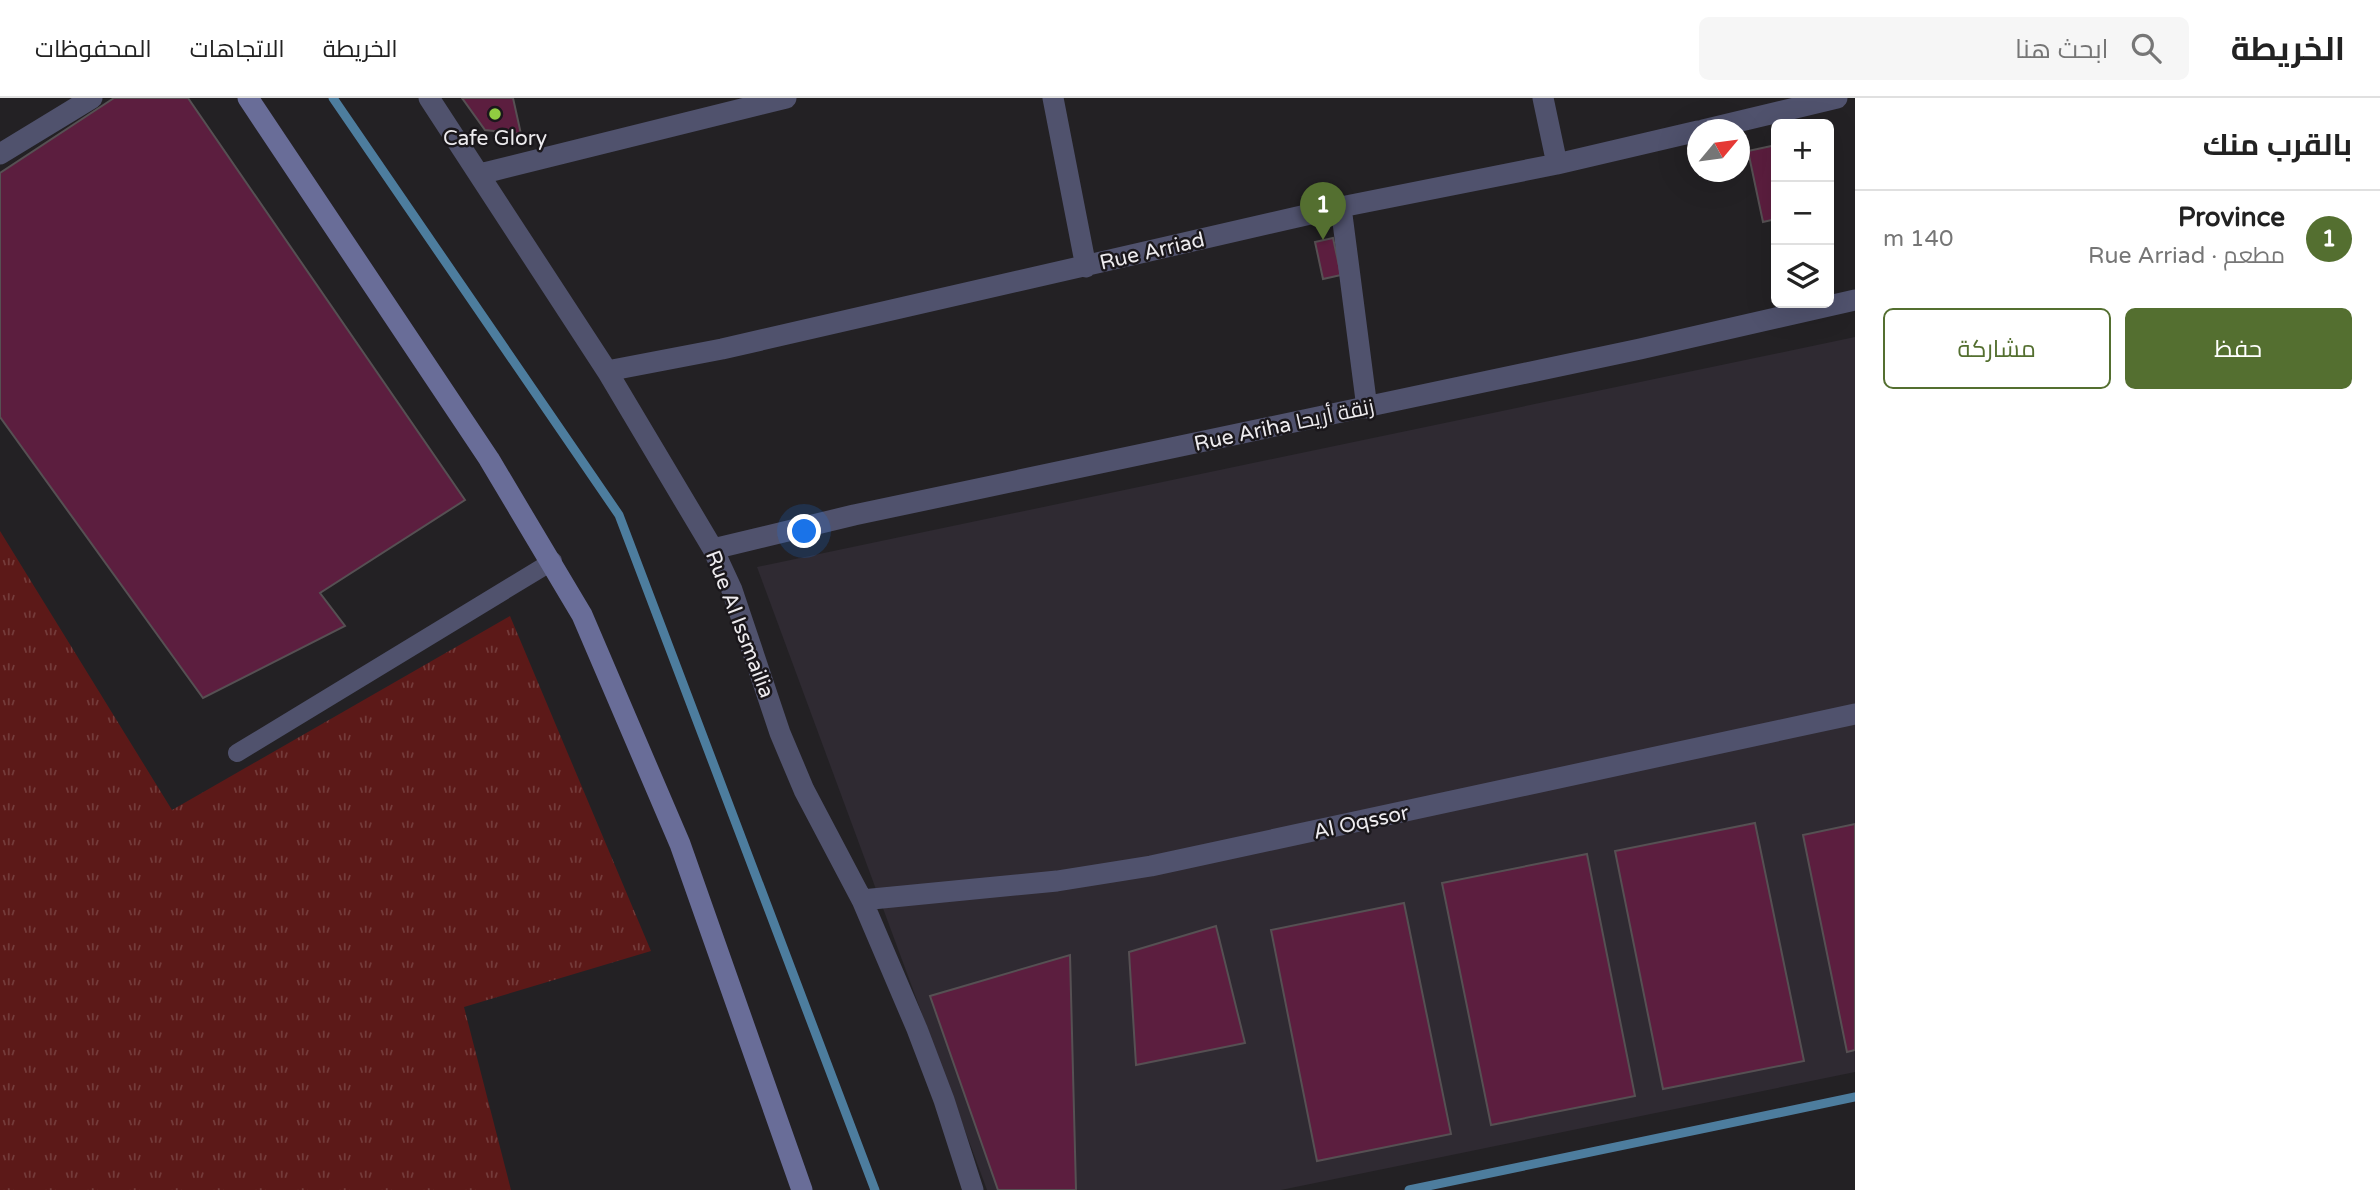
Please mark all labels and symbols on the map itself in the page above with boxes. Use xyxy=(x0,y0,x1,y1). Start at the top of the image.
marker: Cafe Glory xyxy=(487,106,503,122)
north arrow xyxy=(1687,119,1750,182)
place label: Cafe Glory xyxy=(443,126,547,151)
pin: 1 xyxy=(1300,182,1346,240)
street label: Rue Arriad xyxy=(1097,227,1207,276)
street label: Rue Ariha زنقة أريحا xyxy=(1192,393,1376,457)
your location xyxy=(787,514,821,548)
street label: Rue Al Issmailia xyxy=(700,547,779,701)
street label: Al Oqssor xyxy=(1311,800,1411,845)

